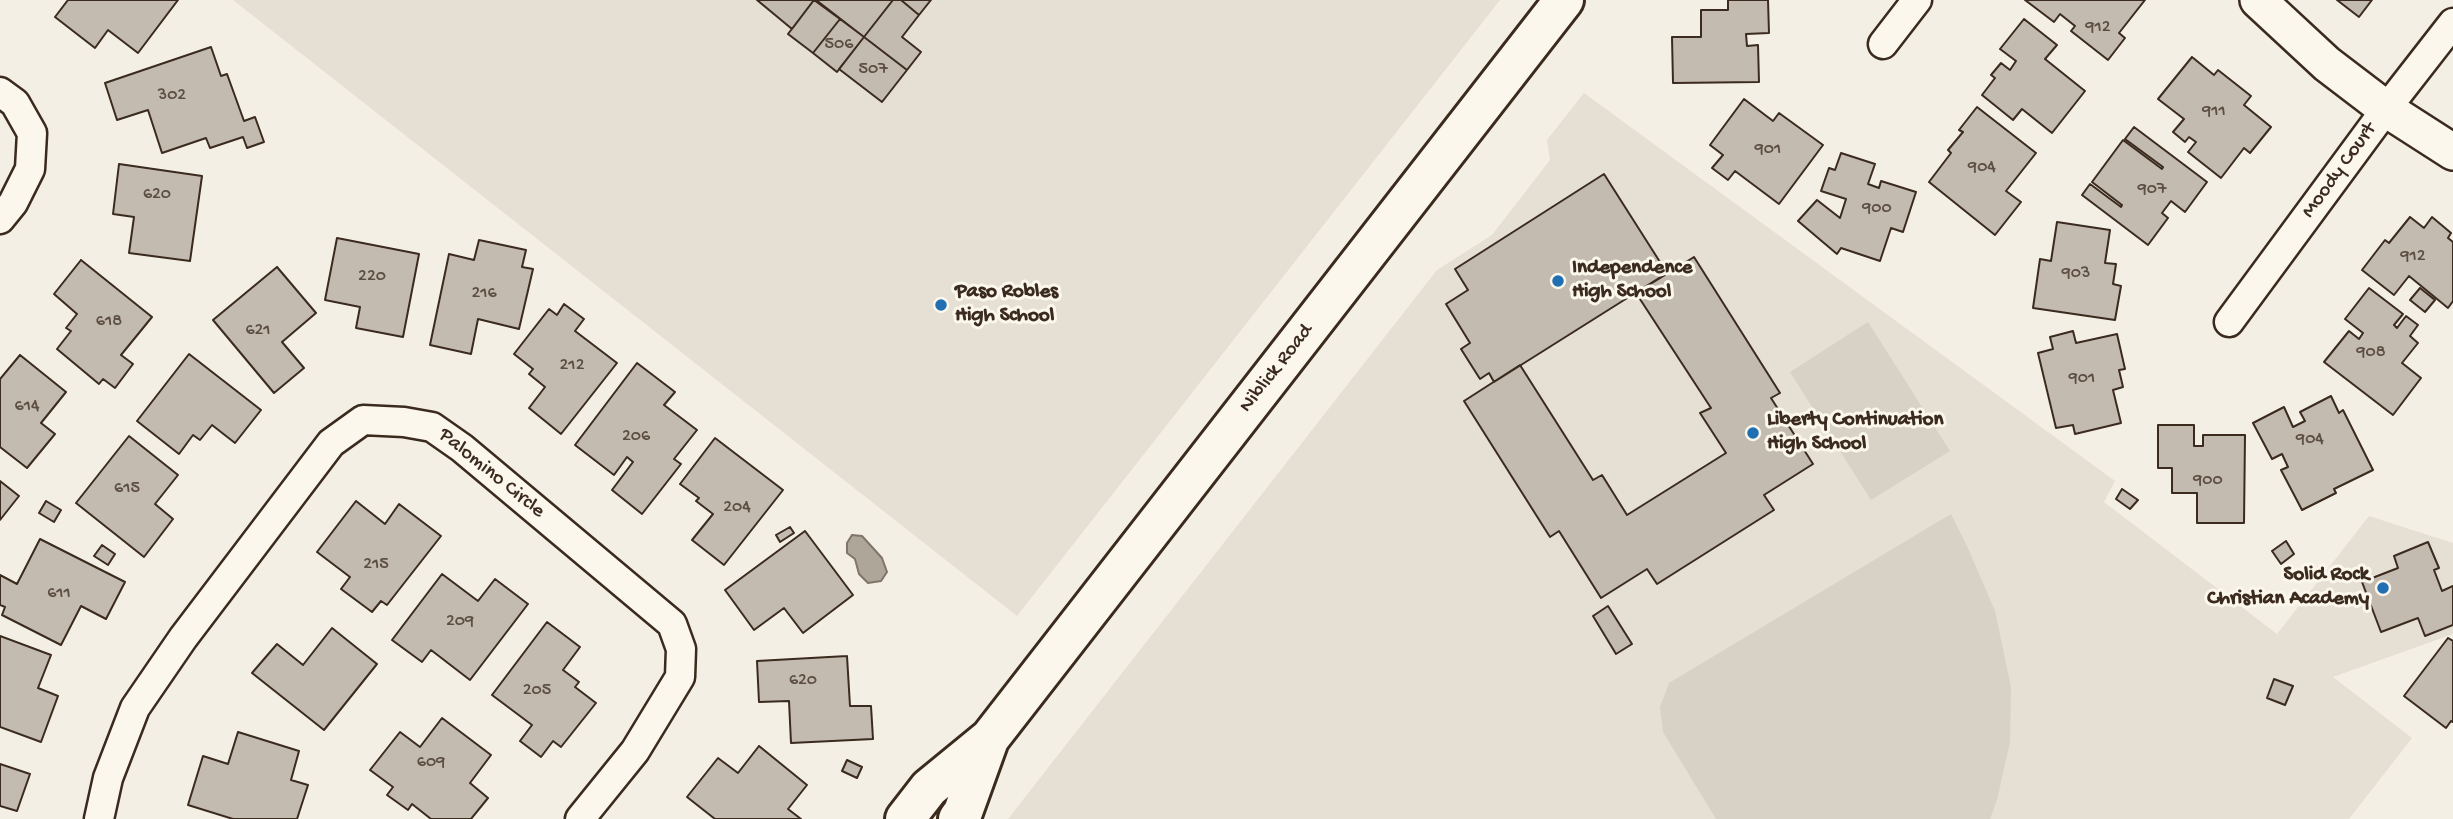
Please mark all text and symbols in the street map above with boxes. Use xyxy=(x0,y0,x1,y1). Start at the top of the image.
house number: 912 xyxy=(2085,17,2111,39)
house number: 506 xyxy=(825,34,853,56)
house number: 507 xyxy=(858,59,888,81)
house number: 302 xyxy=(158,85,186,107)
house number: 911 xyxy=(2202,101,2226,123)
street label: Moody Court xyxy=(2297,118,2383,224)
house number: 901 xyxy=(1755,139,1781,161)
house number: 904 xyxy=(1968,157,1996,179)
house number: 907 xyxy=(2138,179,2166,201)
house number: 620 xyxy=(143,184,171,206)
house number: 900 xyxy=(1862,198,1892,220)
house number: 912 xyxy=(2400,246,2426,268)
place label: Independence High School xyxy=(1572,256,1692,306)
house number: 903 xyxy=(2062,263,2090,285)
house number: 220 xyxy=(358,266,386,288)
marker: Independence High School xyxy=(1550,273,1566,289)
place label: Paso Robles High School xyxy=(955,280,1058,330)
house number: 216 xyxy=(471,283,497,305)
marker: Paso Robles High School xyxy=(933,297,949,313)
house number: 618 xyxy=(96,311,122,333)
house number: 621 xyxy=(245,320,271,342)
street label: Niblick Road xyxy=(1234,320,1320,418)
house number: 908 xyxy=(2356,342,2386,364)
house number: 212 xyxy=(560,355,584,377)
house number: 901 xyxy=(2069,368,2095,390)
house number: 614 xyxy=(15,396,39,418)
place label: Liberty Continuation High School xyxy=(1767,408,1943,458)
street label: Palomino Circle xyxy=(433,423,549,525)
marker: Liberty Continuation High School xyxy=(1745,425,1761,441)
house number: 206 xyxy=(622,426,650,448)
house number: 904 xyxy=(2296,429,2324,451)
house number: 900 xyxy=(2193,470,2223,492)
house number: 615 xyxy=(114,478,140,500)
house number: 204 xyxy=(723,497,751,519)
house number: 215 xyxy=(363,554,389,576)
place label: Solid Rock Christian Academy xyxy=(2207,563,2369,613)
marker: Solid Rock Christian Academy xyxy=(2375,580,2391,596)
house number: 611 xyxy=(47,583,71,605)
house number: 209 xyxy=(446,611,474,633)
house number: 620 xyxy=(789,670,817,692)
house number: 205 xyxy=(523,680,551,702)
house number: 609 xyxy=(417,752,445,774)

